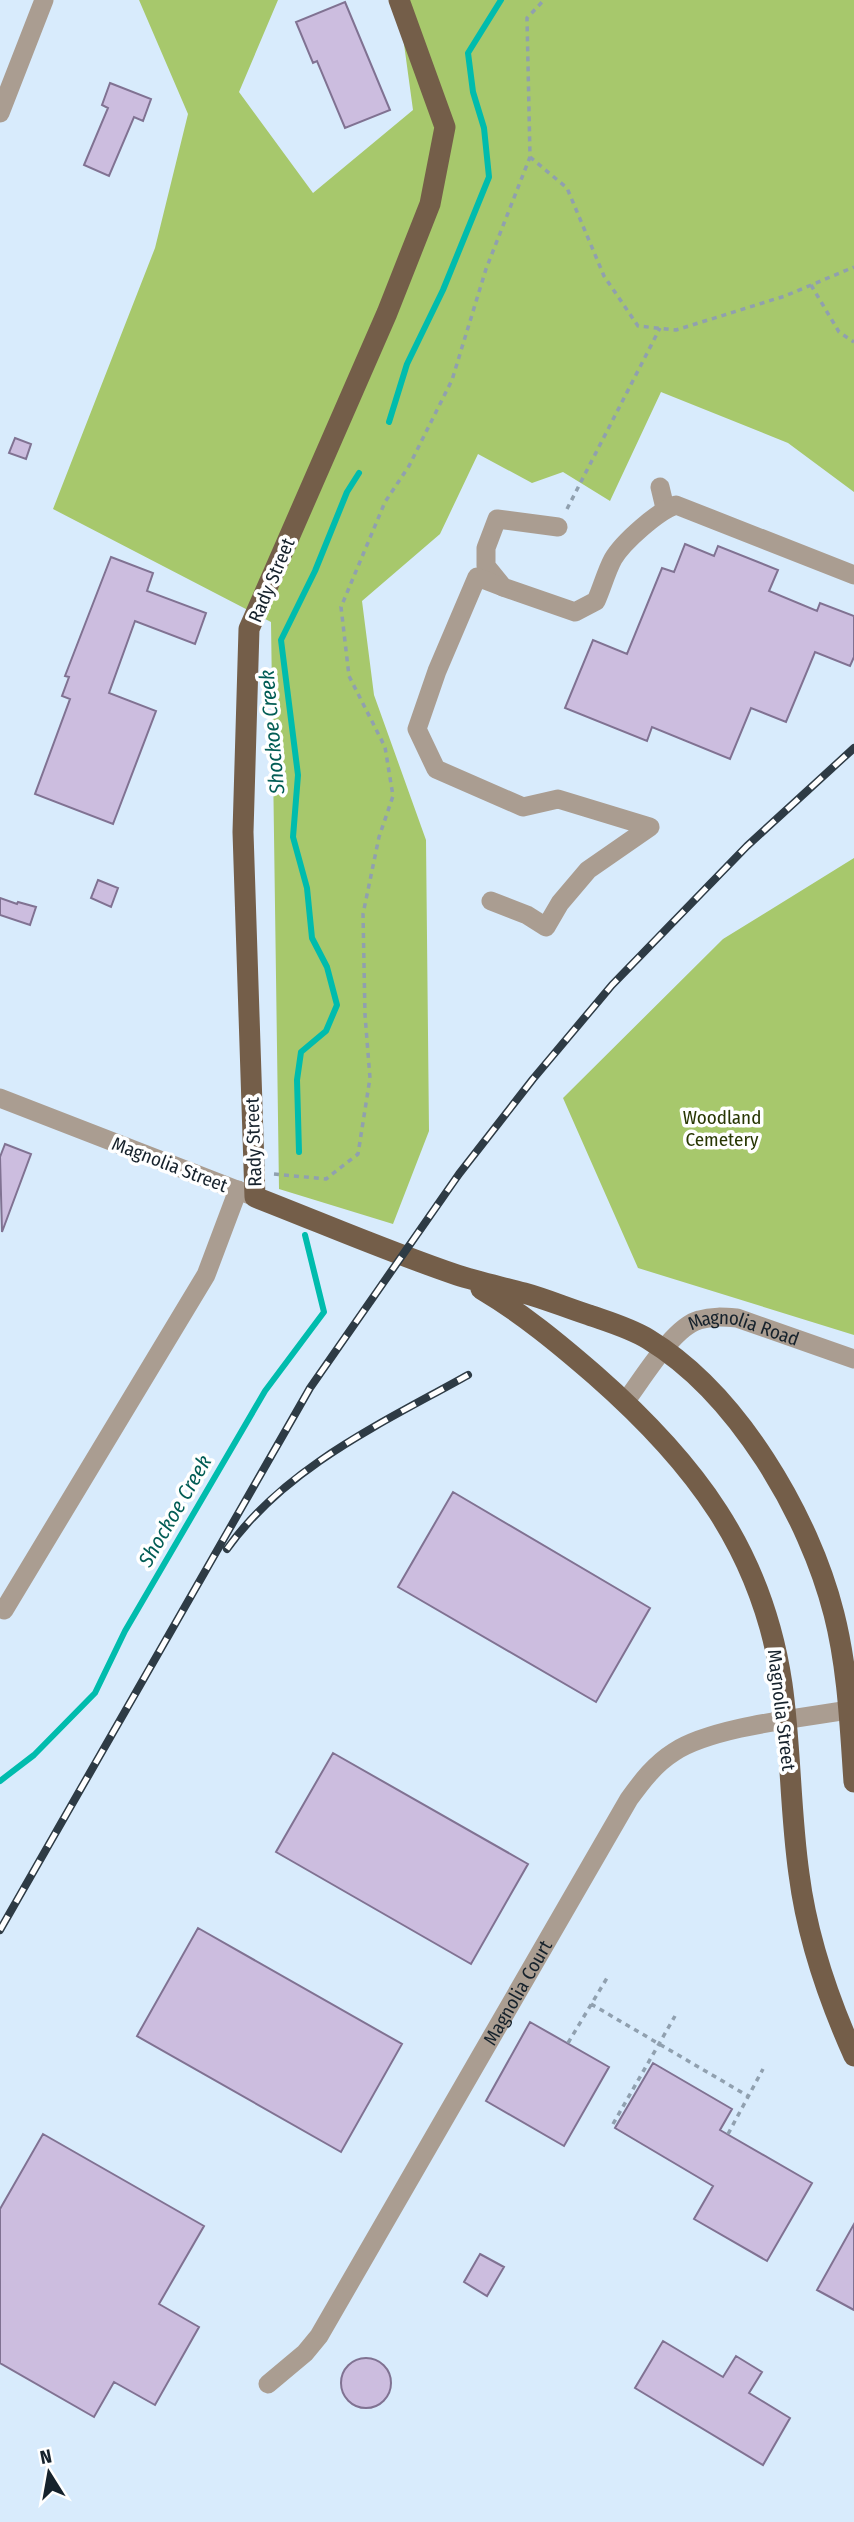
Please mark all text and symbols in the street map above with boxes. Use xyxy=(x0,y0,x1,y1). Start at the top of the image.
street label: Rady Street xyxy=(243,534,300,626)
water label: Shockoe Creek xyxy=(254,669,290,796)
street label: Rady Street xyxy=(240,1096,267,1187)
park label: Woodland Cemetery xyxy=(683,1106,761,1151)
street label: Magnolia Street xyxy=(109,1132,232,1197)
street label: Magnolia Road xyxy=(684,1306,802,1351)
water label: Shockoe Creek xyxy=(132,1451,217,1572)
street label: Magnolia Street xyxy=(763,1648,800,1773)
street label: Magnolia Court xyxy=(478,1935,557,2049)
north arrow xyxy=(14,2438,84,2508)
text: N xyxy=(38,2444,54,2469)

